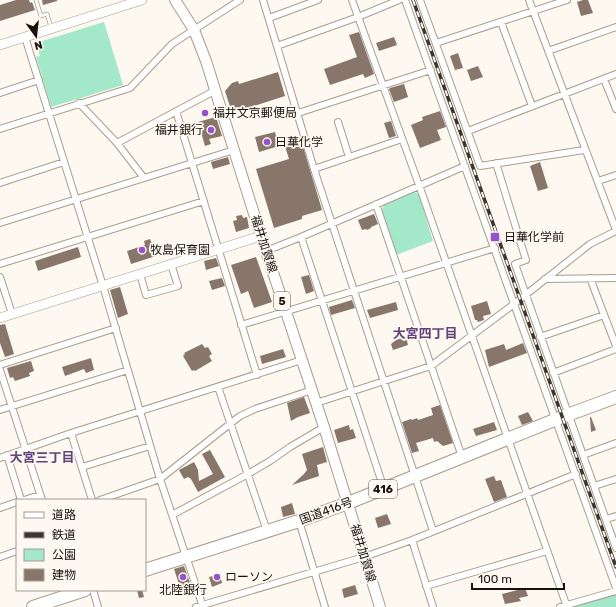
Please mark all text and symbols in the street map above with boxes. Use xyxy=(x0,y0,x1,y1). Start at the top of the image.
north arrow xyxy=(16,16,56,56)
text: N xyxy=(33,38,44,53)
place label: 福井文京郵便局 xyxy=(213,106,297,120)
marker: 福井文京郵便局 xyxy=(200,108,210,118)
place label: 福井銀行 xyxy=(155,123,203,137)
marker: 福井銀行 xyxy=(206,125,216,135)
place label: 日華化学 xyxy=(275,135,323,149)
marker: 日華化学 xyxy=(262,137,272,147)
street label: 福井加賀線 xyxy=(248,213,280,275)
place label: 日華化学前 xyxy=(504,230,564,244)
marker: 日華化学前 xyxy=(489,231,501,243)
place label: 牧島保育園 xyxy=(150,243,210,257)
marker: 牧島保育園 xyxy=(137,245,147,255)
road number: 5 xyxy=(274,292,290,310)
district label: 大宮四丁目 xyxy=(392,326,458,341)
district label: 大宮三丁目 xyxy=(9,450,75,465)
road number: 416 xyxy=(369,480,397,498)
street label: 国道416号 xyxy=(297,495,355,527)
legend xyxy=(16,499,146,591)
text: 道路 xyxy=(52,508,76,522)
street label: 福井加賀線 xyxy=(348,522,378,584)
text: 鉄道 xyxy=(52,528,76,542)
text: 公園 xyxy=(52,548,76,562)
scale bar xyxy=(472,565,564,591)
text: 建物 xyxy=(52,568,76,582)
place label: ローソン xyxy=(225,570,273,584)
marker: 北陸銀行 xyxy=(178,572,188,582)
marker: ローソン xyxy=(212,572,222,582)
text: 100 m xyxy=(478,572,512,586)
place label: 北陸銀行 xyxy=(159,583,207,597)

